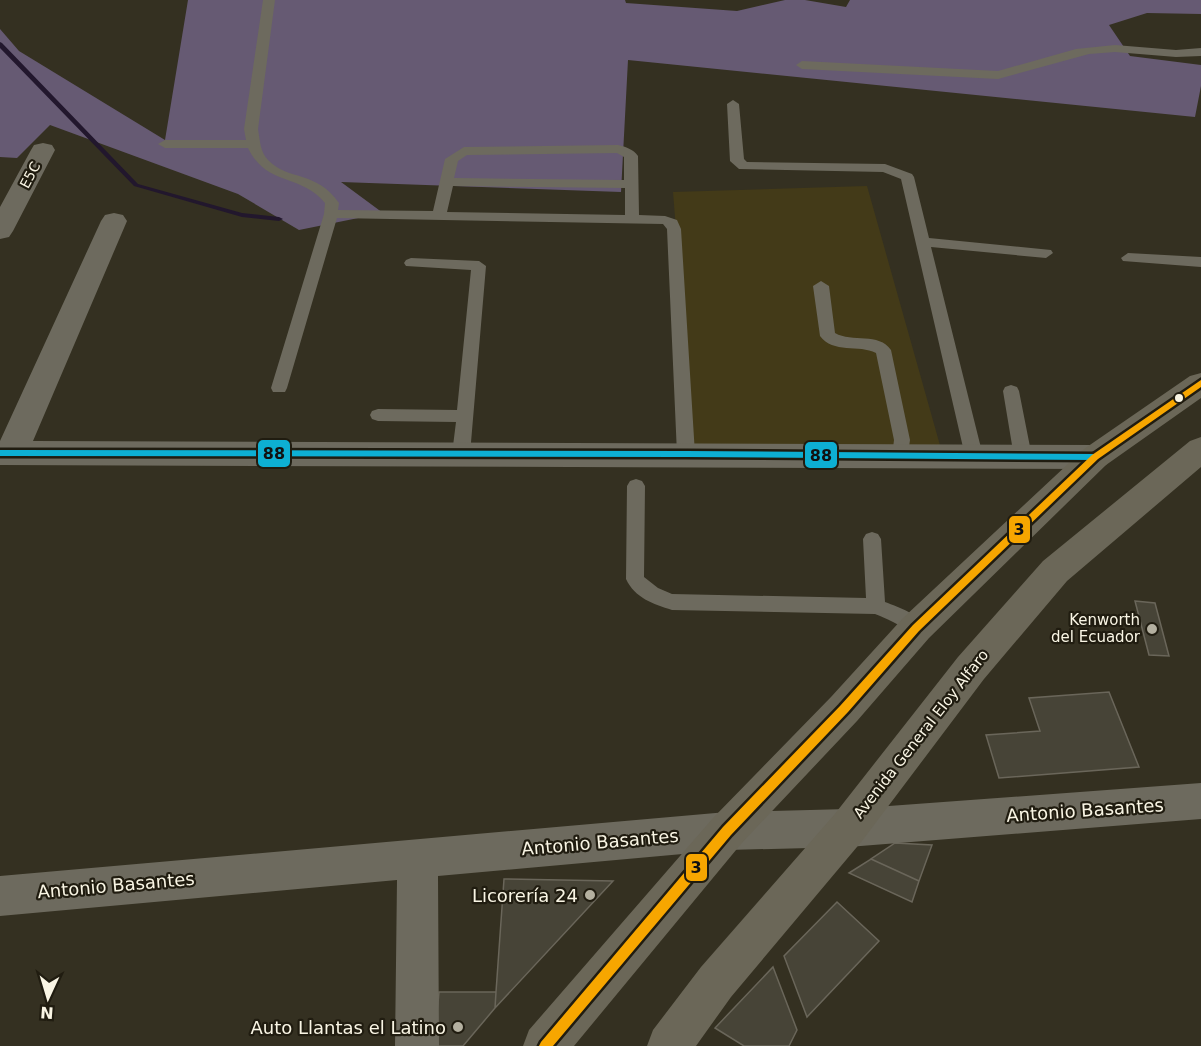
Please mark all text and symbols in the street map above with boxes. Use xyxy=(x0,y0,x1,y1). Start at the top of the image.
street label: E5C xyxy=(16,159,44,191)
unlabelled marker xyxy=(1173,392,1185,404)
line badge: 88 xyxy=(257,439,291,468)
line badge: 88 xyxy=(804,441,838,469)
text: 88 xyxy=(263,444,285,463)
text: 88 xyxy=(810,446,832,465)
line badge: 3 xyxy=(1008,515,1031,544)
text: 3 xyxy=(1013,520,1025,539)
place label: Kenworth del Ecuador xyxy=(1051,611,1141,646)
marker: Kenworth del Ecuador xyxy=(1145,622,1159,636)
street label: Avenida General Eloy Alfaro xyxy=(850,646,992,822)
street label: Antonio Basantes xyxy=(1006,794,1164,826)
street label: Antonio Basantes xyxy=(521,825,679,859)
line badge: 3 xyxy=(685,853,708,882)
text: 3 xyxy=(690,858,702,877)
street label: Antonio Basantes xyxy=(37,868,195,902)
place label: Licorería 24 xyxy=(472,885,578,906)
marker: Licorería 24 xyxy=(583,888,597,902)
north arrow xyxy=(18,968,78,1028)
text: N xyxy=(40,1003,54,1022)
place label: Auto Llantas el Latino xyxy=(250,1017,446,1038)
marker: Auto Llantas el Latino xyxy=(451,1020,465,1034)

